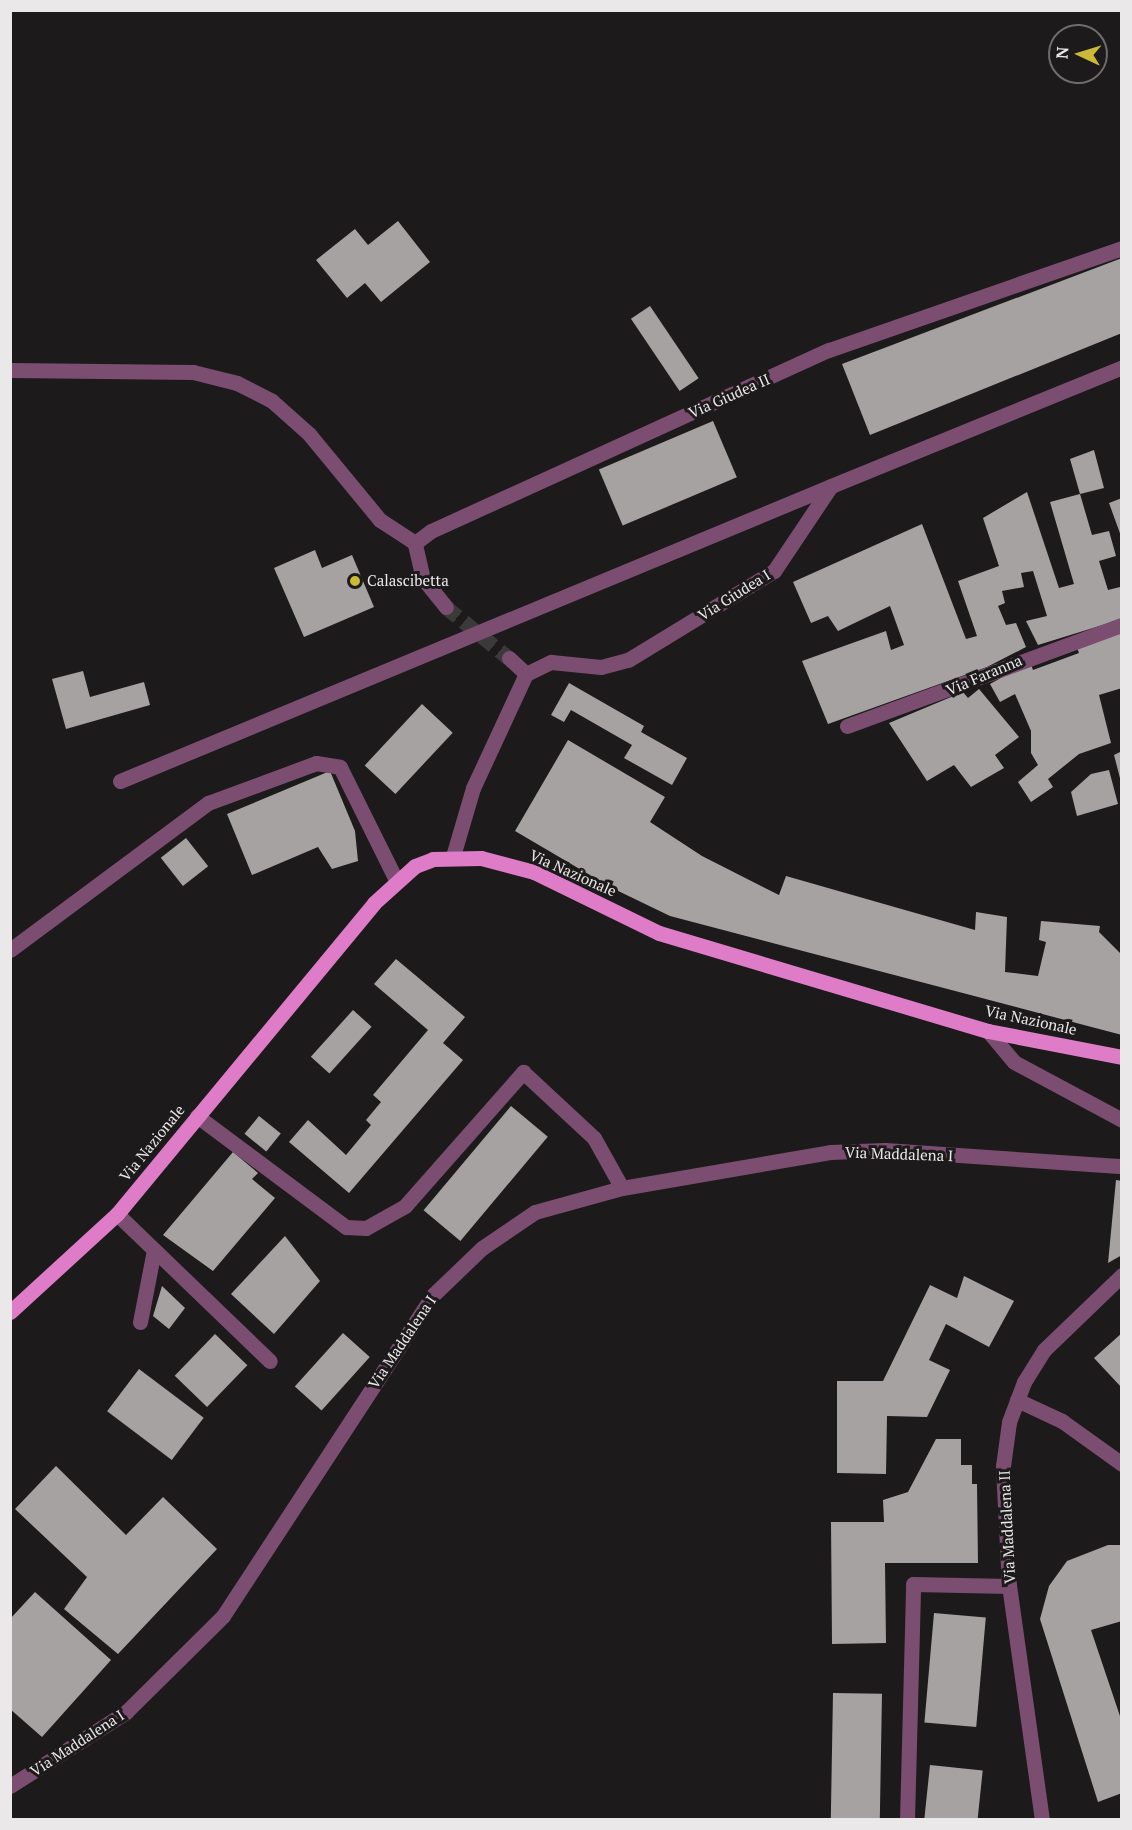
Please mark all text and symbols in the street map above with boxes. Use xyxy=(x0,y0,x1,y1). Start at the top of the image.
north arrow xyxy=(1048,24,1108,84)
text: N xyxy=(1051,46,1073,60)
street label: Via Giudea II xyxy=(686,370,772,422)
street label: Via Giudea I xyxy=(695,566,773,624)
place label: Calascibetta xyxy=(367,572,449,590)
marker: Calascibetta xyxy=(348,574,362,588)
street label: Via Faranna xyxy=(943,651,1025,699)
street label: Via Nazionale xyxy=(527,846,619,900)
street label: Via Nazionale xyxy=(984,1002,1078,1038)
street label: Via Nazionale xyxy=(116,1101,188,1185)
street label: Via Maddalena I xyxy=(845,1143,953,1165)
street label: Via Maddalena I xyxy=(364,1292,440,1392)
street label: Via Maddalena II xyxy=(995,1470,1019,1584)
street label: Via Maddalena I xyxy=(27,1706,127,1780)

